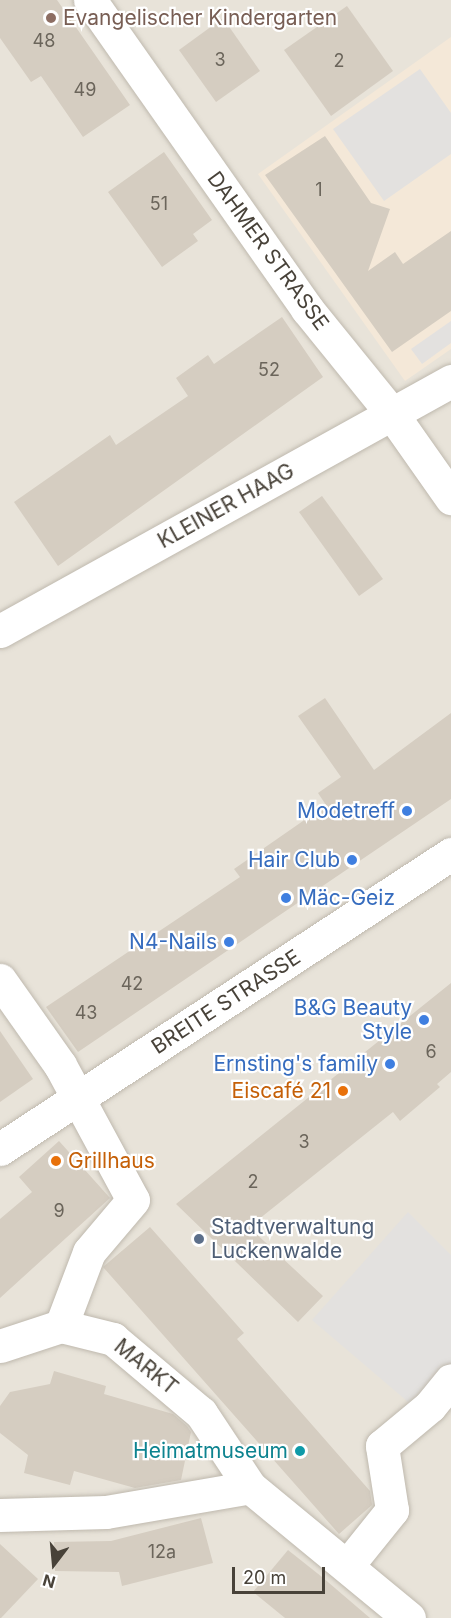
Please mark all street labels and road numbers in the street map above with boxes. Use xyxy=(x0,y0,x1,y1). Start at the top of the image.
street label: DAHMER STRASSE xyxy=(202,167,334,335)
street label: KLEINER HAAG xyxy=(153,458,299,554)
street label: BREITE STRASSE xyxy=(147,945,305,1059)
street label: MARKT xyxy=(109,1334,183,1400)

